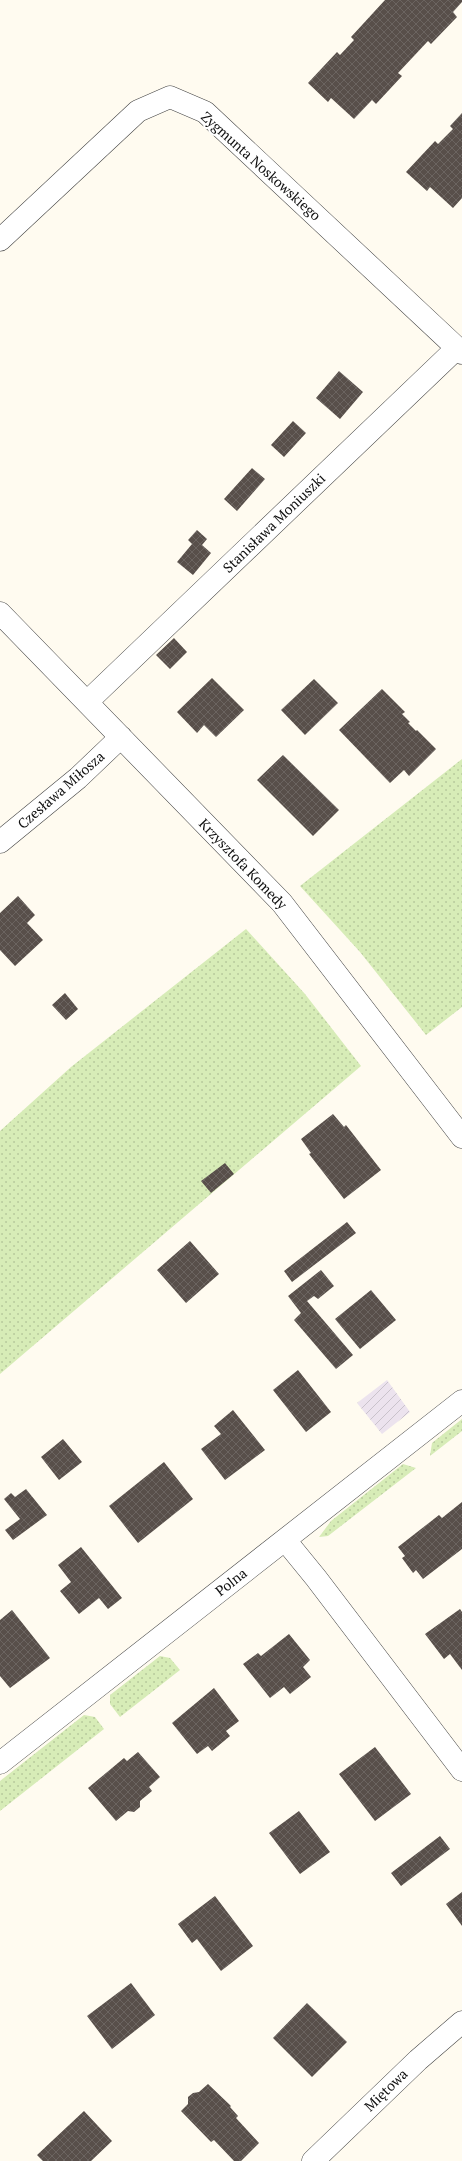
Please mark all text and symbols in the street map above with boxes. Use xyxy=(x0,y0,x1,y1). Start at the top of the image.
street label: Zygmunta Noskowskiego xyxy=(197,107,325,225)
street label: Stanisława Moniuszki xyxy=(218,469,329,577)
street label: Czesława Miłosza xyxy=(13,747,108,833)
street label: Krzysztofa Komedy xyxy=(195,814,292,914)
street label: Polna xyxy=(211,1563,250,1600)
street label: Miętowa xyxy=(360,2064,411,2115)

